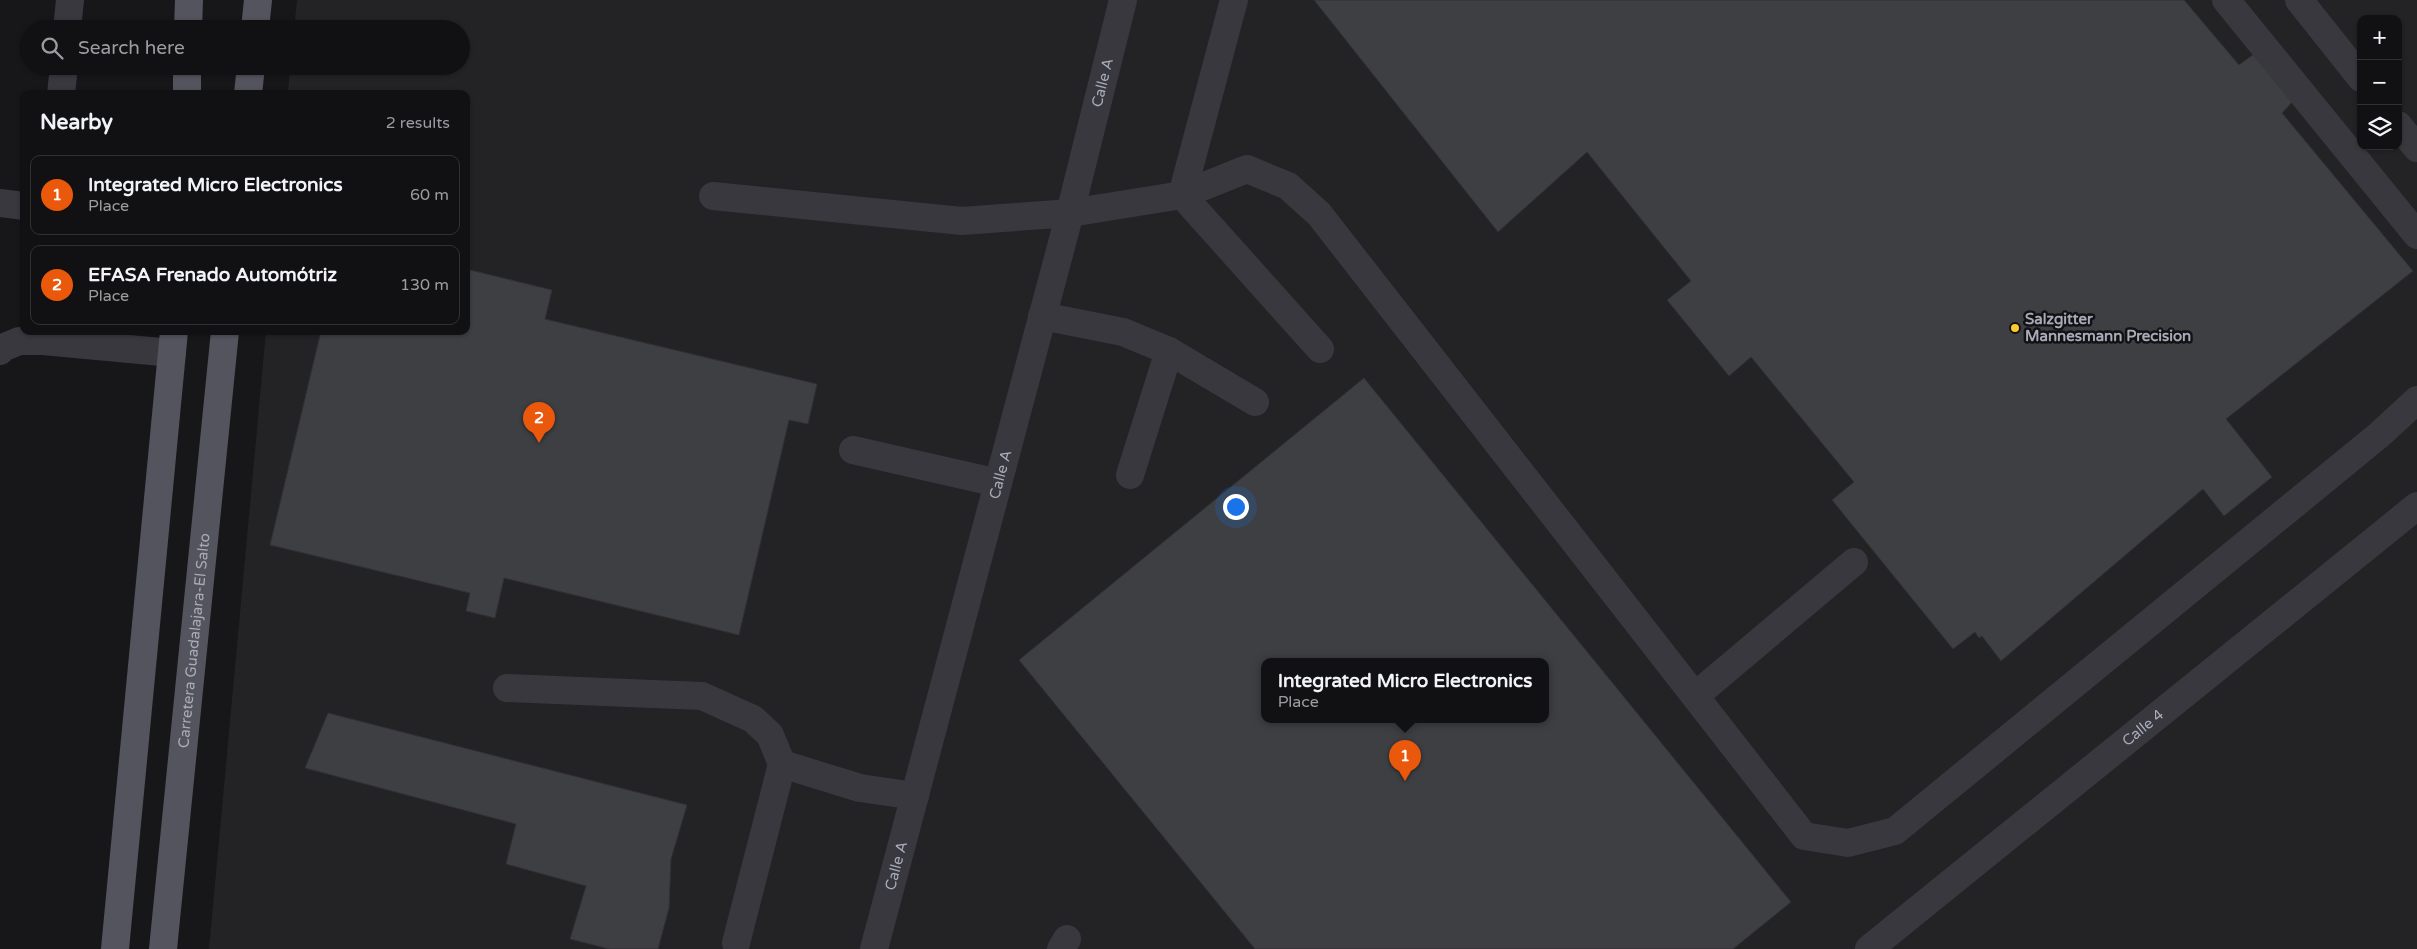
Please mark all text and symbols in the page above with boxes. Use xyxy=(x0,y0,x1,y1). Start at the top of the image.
map controls xyxy=(2357,15,2402,150)
button: + xyxy=(2357,15,2402,60)
search box xyxy=(20,20,470,75)
icon: search xyxy=(38,34,66,62)
text: Search here xyxy=(78,37,185,59)
street label: Calle A xyxy=(1088,56,1117,109)
button: − xyxy=(2357,60,2402,105)
button: layers xyxy=(2357,105,2402,150)
text: Nearby xyxy=(40,110,113,135)
text: 2 results xyxy=(386,113,450,133)
text: Integrated Micro Electronics xyxy=(88,174,343,196)
text: 1 xyxy=(52,185,62,205)
text: 60 m xyxy=(410,185,449,205)
text: Place xyxy=(88,196,129,216)
text: EFASA Frenado Automótriz xyxy=(88,264,337,286)
text: 2 xyxy=(52,275,62,295)
text: 130 m xyxy=(400,275,449,295)
text: Place xyxy=(88,286,129,306)
place label: Salzgitter Mannesmann Precision xyxy=(2025,310,2191,345)
marker: Salzgitter Mannesmann Precision xyxy=(2009,322,2021,334)
pin: 2 xyxy=(523,402,555,443)
street label: Calle A xyxy=(985,448,1015,501)
your location xyxy=(1223,494,1249,520)
street label: Carretera Guadalajara-El Salto xyxy=(174,532,214,749)
popup xyxy=(1261,658,1549,723)
text: Integrated Micro Electronics xyxy=(1278,670,1532,692)
text: Place xyxy=(1278,692,1319,712)
street label: Calle 4 xyxy=(2118,706,2167,750)
pin: 1 xyxy=(1389,740,1421,781)
street label: Calle A xyxy=(881,839,911,892)

